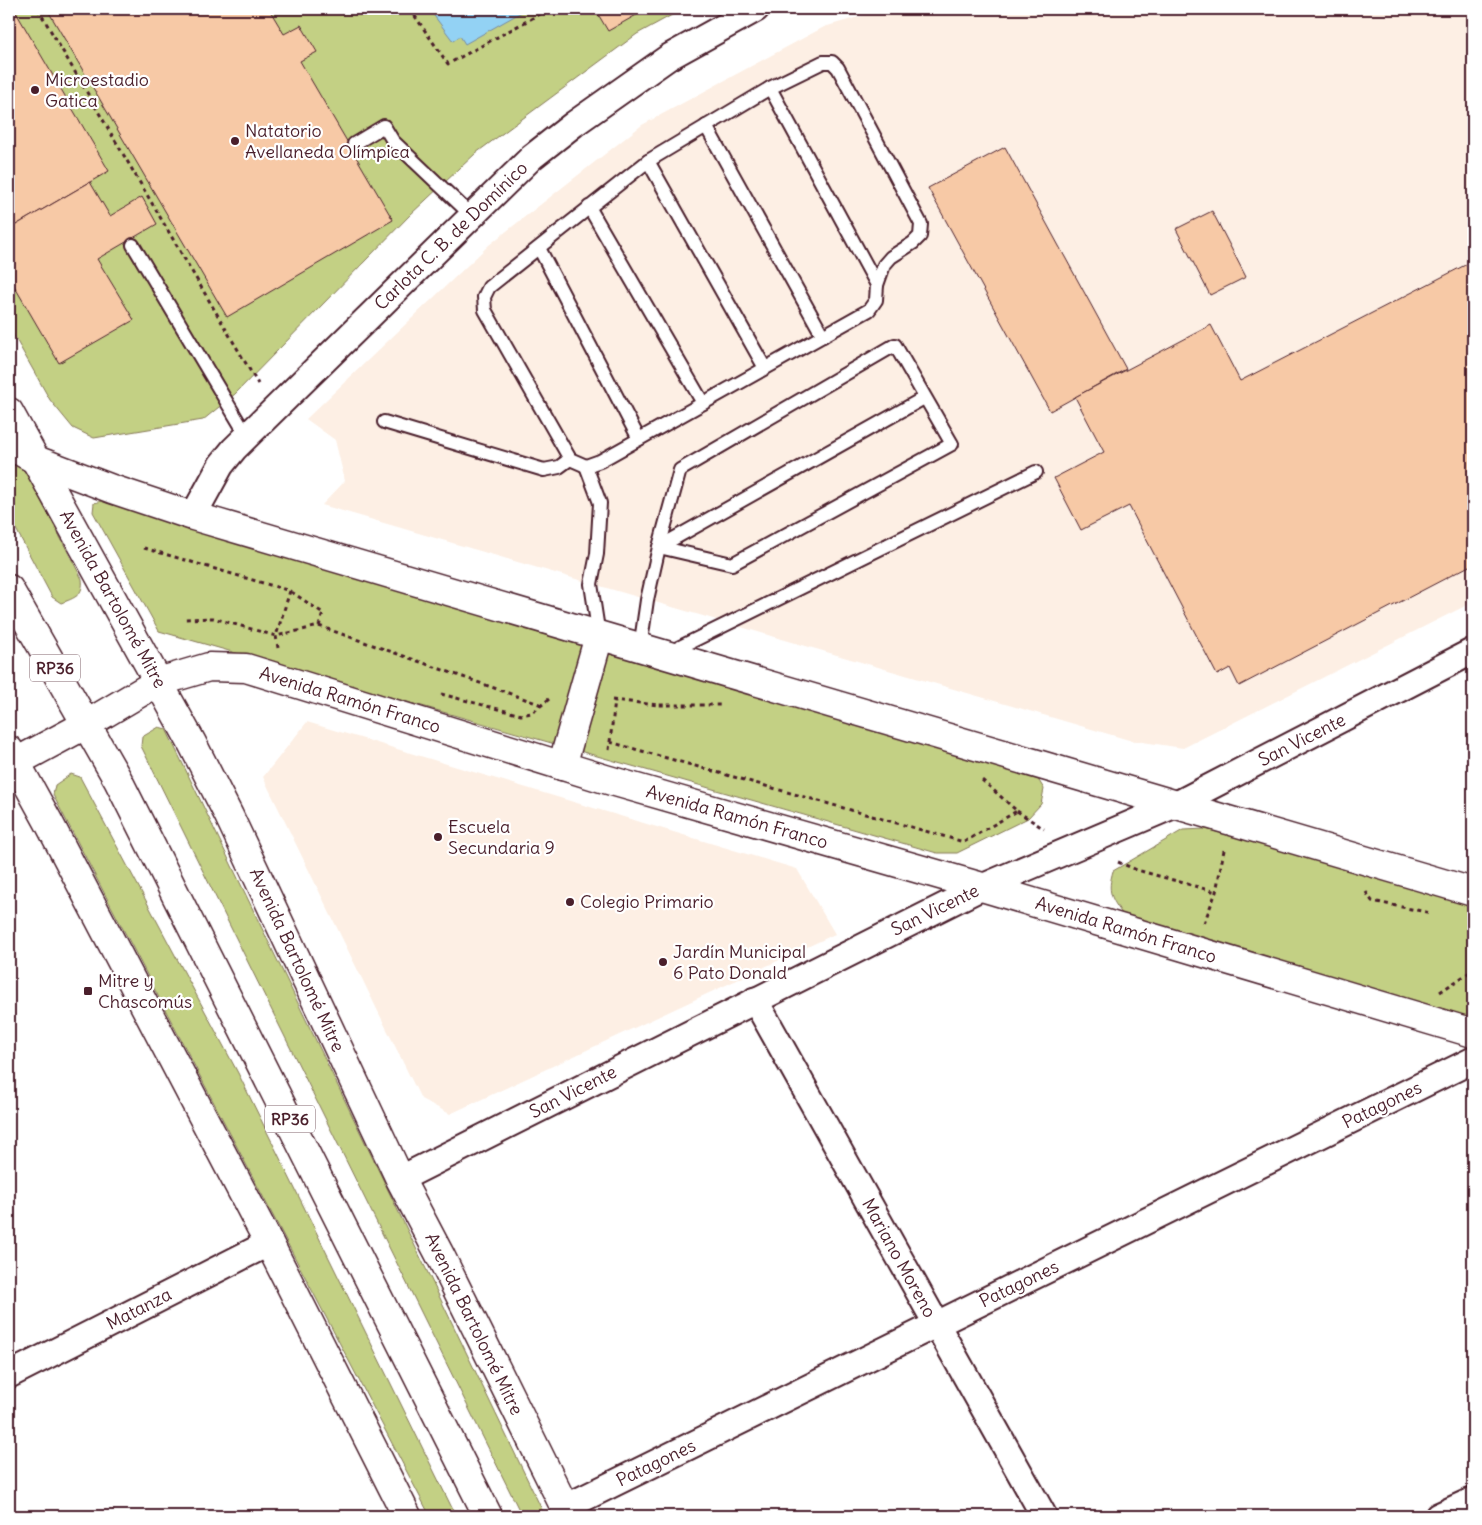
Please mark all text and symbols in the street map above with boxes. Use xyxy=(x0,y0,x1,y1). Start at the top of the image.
place label: Microestadio Gatica xyxy=(45,68,149,112)
marker: Microestadio Gatica xyxy=(29,84,41,96)
place label: Natatorio Avellaneda Olímpica xyxy=(245,119,410,163)
marker: Natatorio Avellaneda Olímpica xyxy=(229,135,241,147)
street label: Carlota C. B. de Domínico xyxy=(369,156,532,315)
street label: Avenida Bartolomé Mitre xyxy=(55,506,172,692)
road number: RP36 xyxy=(30,654,80,681)
street label: Avenida Ramón Franco xyxy=(257,661,443,738)
street label: San Vicente xyxy=(1254,708,1349,771)
street label: Avenida Ramón Franco xyxy=(644,780,831,854)
place label: Escuela Secundaria 9 xyxy=(448,815,555,859)
marker: Escuela Secundaria 9 xyxy=(432,831,444,843)
street label: Avenida Bartolomé Mitre xyxy=(245,864,350,1055)
street label: San Vicente xyxy=(887,878,982,941)
place label: Colegio Primario xyxy=(580,890,714,913)
street label: Avenida Ramón Franco xyxy=(1033,891,1219,968)
marker: Colegio Primario xyxy=(564,896,576,908)
place label: Jardín Municipal 6 Pato Donald xyxy=(673,940,806,984)
marker: Jardín Municipal 6 Pato Donald xyxy=(657,956,669,968)
place label: Mitre y Chascomús xyxy=(98,969,192,1013)
marker: Mitre y Chascomús xyxy=(82,985,94,997)
street label: San Vicente xyxy=(525,1060,620,1123)
street label: Patagones xyxy=(1338,1075,1425,1134)
road number: RP36 xyxy=(265,1106,315,1132)
street label: Mariano Moreno xyxy=(857,1194,942,1321)
street label: Avenida Bartolomé Mitre xyxy=(420,1229,529,1419)
street label: Patagones xyxy=(975,1254,1062,1313)
street label: Matanza xyxy=(102,1282,175,1335)
street label: Patagones xyxy=(612,1433,699,1492)

